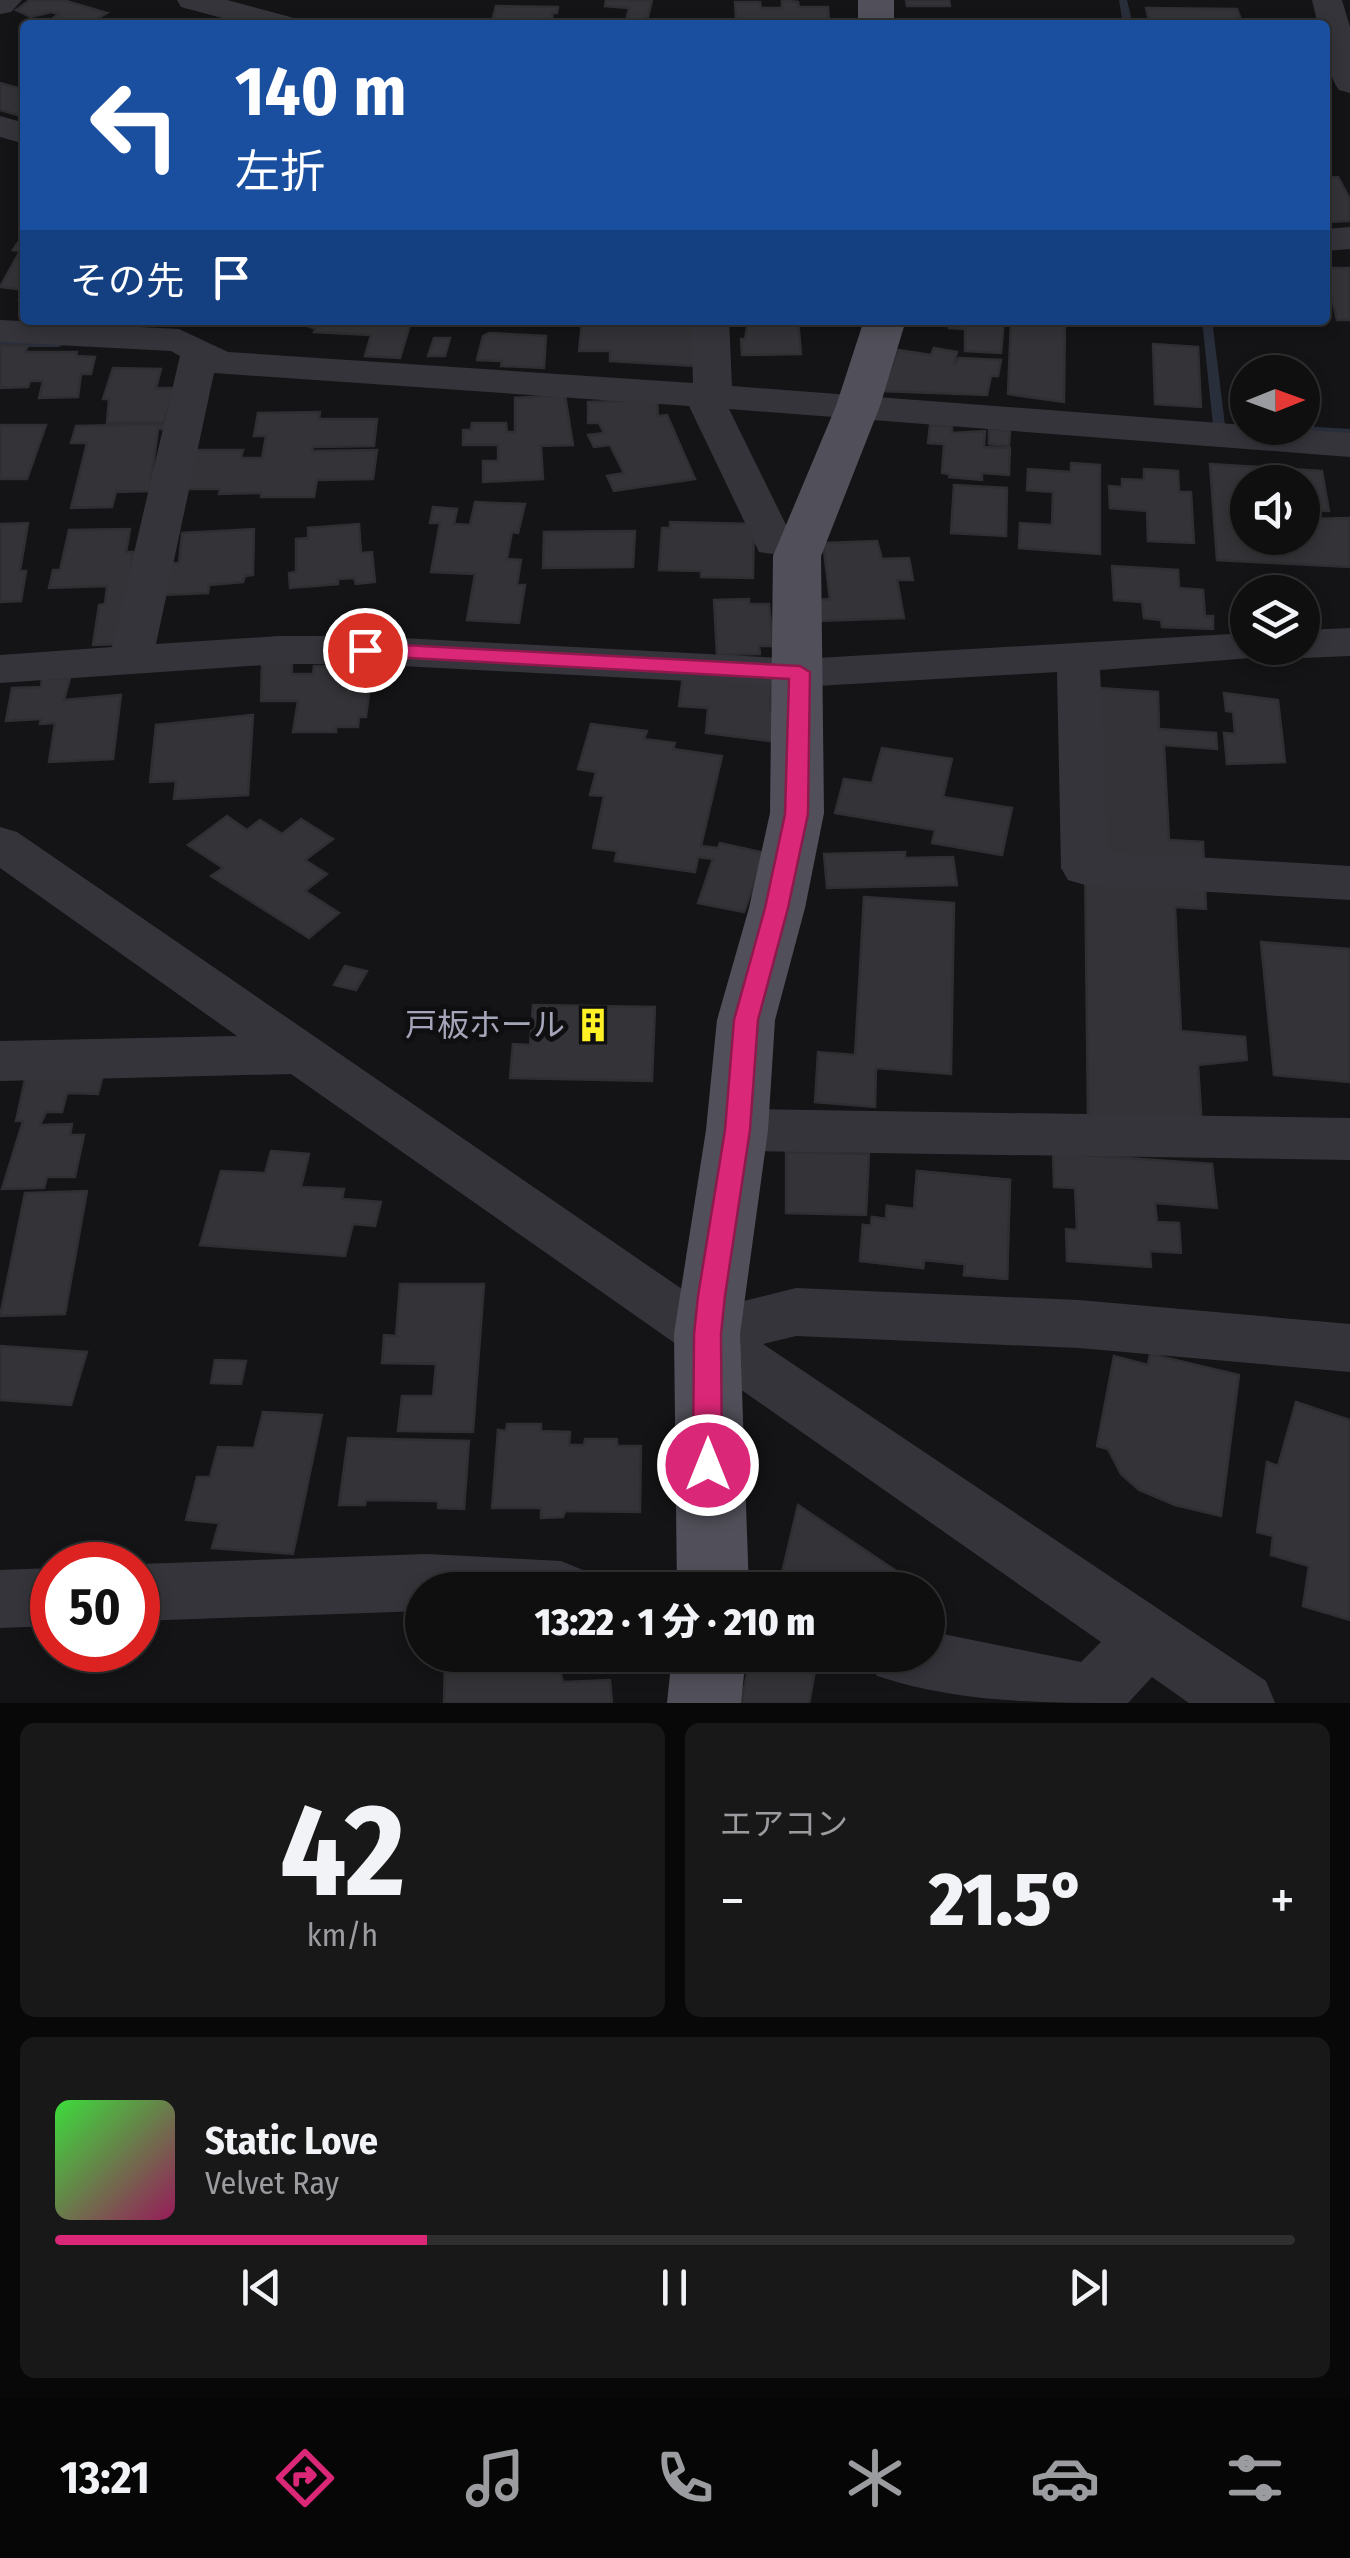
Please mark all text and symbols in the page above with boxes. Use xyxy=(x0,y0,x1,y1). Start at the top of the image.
text: 140 m xyxy=(235,50,407,134)
icon: left xyxy=(70,60,200,190)
text: 左折 xyxy=(235,145,325,199)
icon: arrive xyxy=(204,250,259,305)
text: その先 xyxy=(70,258,184,304)
north arrow xyxy=(1230,355,1320,445)
map controls xyxy=(1230,355,1320,665)
button: sound xyxy=(1230,465,1320,555)
button: layers xyxy=(1230,575,1320,665)
pin xyxy=(323,608,408,693)
icon: arrive xyxy=(338,623,393,678)
place label: 戸板ホール xyxy=(405,1006,565,1044)
building icon: 戸板ホール xyxy=(574,1006,612,1044)
position arrow xyxy=(656,1413,760,1517)
speed limit sign: 50 xyxy=(30,1542,160,1672)
text: 13:22 · 1 分 · 210 m xyxy=(535,1599,815,1645)
text: 42 xyxy=(280,1773,405,1929)
text: エアコン xyxy=(720,1805,848,1843)
text: 21.5° xyxy=(929,1855,1086,1945)
text: − xyxy=(720,1868,745,1934)
text: + xyxy=(1270,1868,1295,1934)
text: km/h xyxy=(307,1916,378,1954)
text: Static Love xyxy=(205,2118,378,2164)
text: Velvet Ray xyxy=(205,2164,339,2202)
icon: previous xyxy=(234,2260,289,2315)
icon: pause xyxy=(647,2260,702,2315)
icon: next xyxy=(1061,2260,1116,2315)
icon: directions xyxy=(270,2443,340,2513)
icon: music xyxy=(460,2443,530,2513)
icon: phone xyxy=(650,2443,720,2513)
icon: climate xyxy=(840,2443,910,2513)
icon: car xyxy=(1030,2443,1100,2513)
icon: filters xyxy=(1220,2443,1290,2513)
text: 13:21 xyxy=(60,2451,150,2505)

